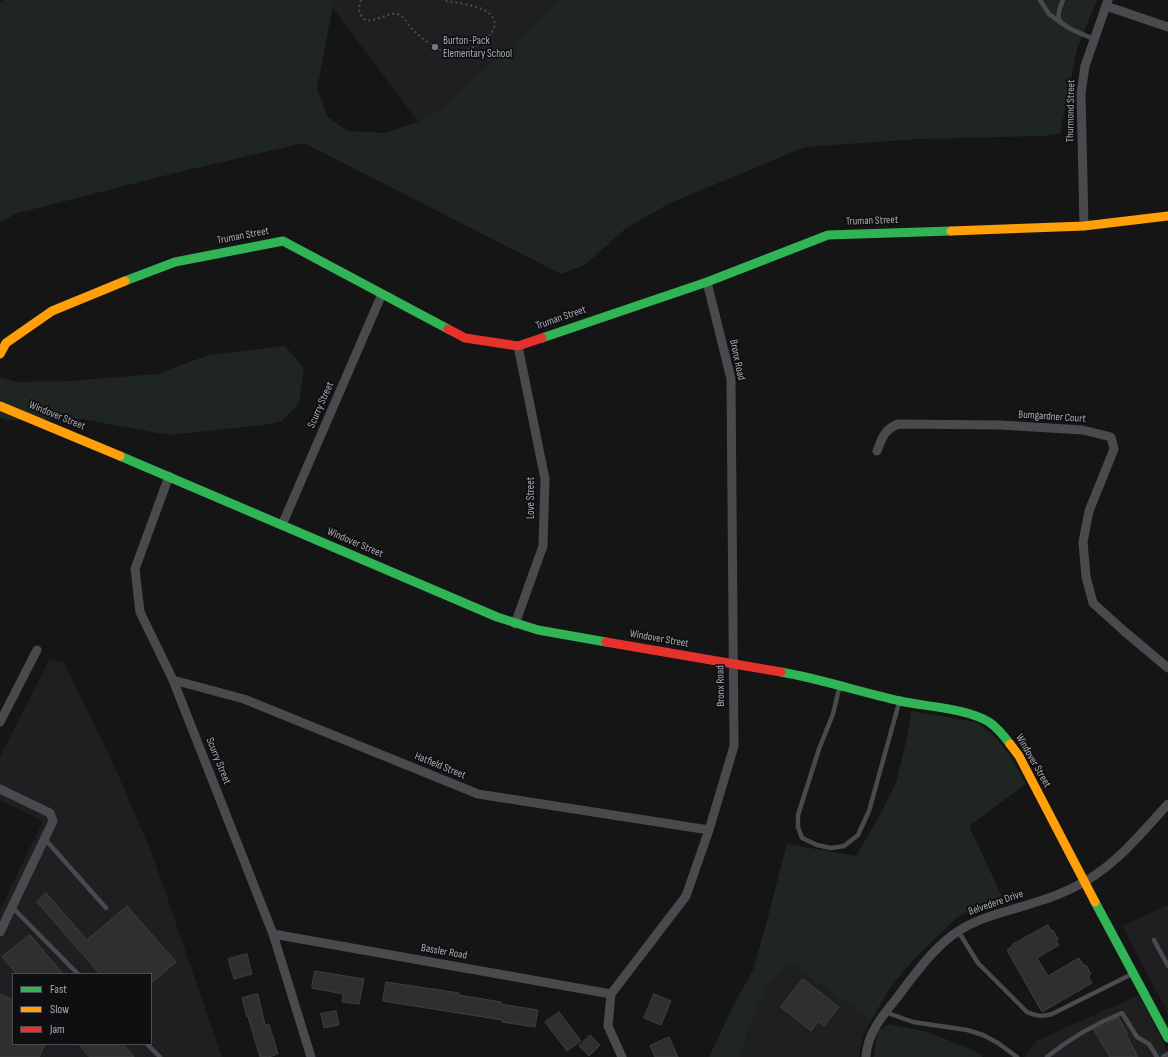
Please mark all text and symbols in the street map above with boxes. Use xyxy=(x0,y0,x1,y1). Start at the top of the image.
place label: Burton-Pack Elementary School xyxy=(443,34,512,60)
marker: Burton-Pack Elementary School xyxy=(430,42,440,52)
street label: Thurmond Street xyxy=(1064,80,1078,142)
street label: Truman Street xyxy=(846,213,898,229)
street label: Truman Street xyxy=(216,225,270,247)
street label: Truman Street xyxy=(534,303,588,333)
street label: Bronx Road xyxy=(726,338,748,382)
street label: Scurry Street xyxy=(305,380,337,430)
street label: Windover Street xyxy=(27,399,87,433)
street label: Bumgardner Court xyxy=(1018,408,1086,426)
street label: Love Street xyxy=(524,477,538,519)
street label: Windover Street xyxy=(325,525,385,561)
street label: Windover Street xyxy=(628,627,690,651)
street label: Bronx Road xyxy=(714,665,728,707)
street label: Windover Street xyxy=(1012,732,1054,790)
street label: Scurry Street xyxy=(203,736,233,786)
street label: Hatfield Street xyxy=(412,750,468,782)
street label: Belvedere Drive xyxy=(967,887,1025,919)
street label: Bassler Road xyxy=(420,941,468,963)
legend xyxy=(12,973,152,1045)
text: Fast xyxy=(50,982,67,997)
text: Slow xyxy=(50,1002,69,1017)
text: Jam xyxy=(50,1022,65,1037)

